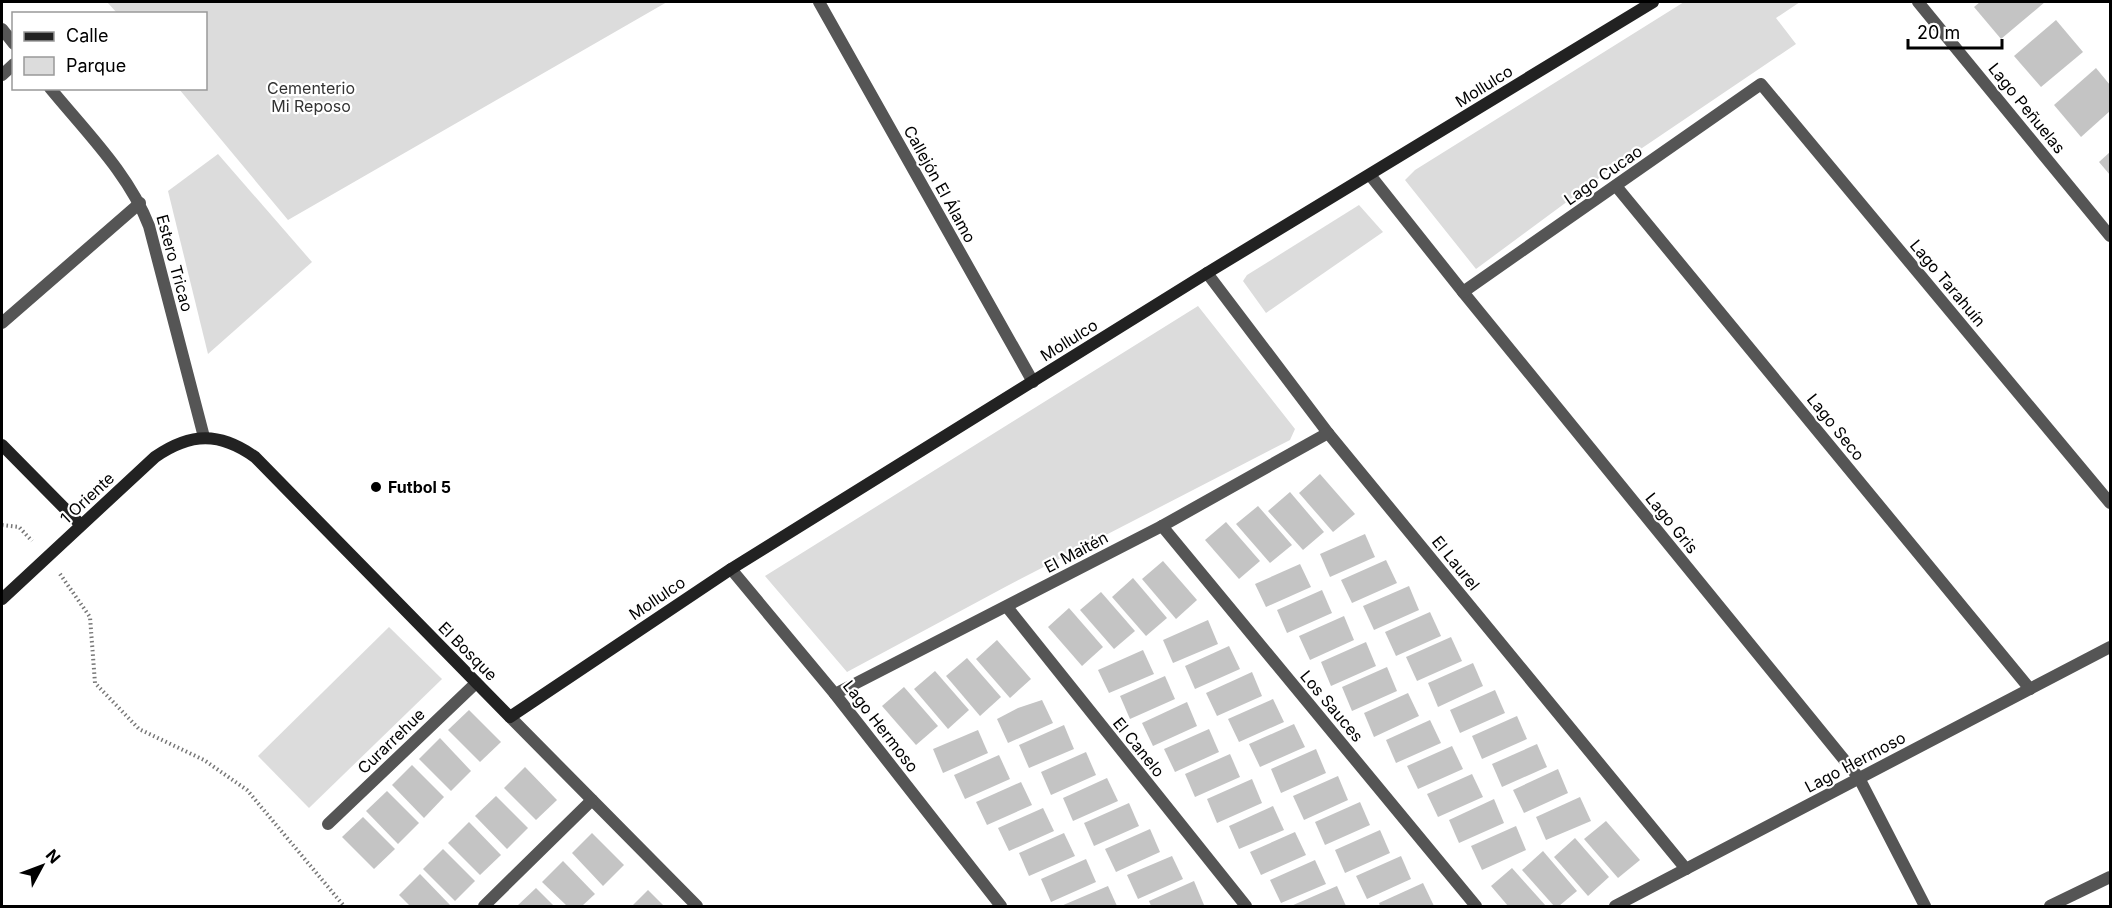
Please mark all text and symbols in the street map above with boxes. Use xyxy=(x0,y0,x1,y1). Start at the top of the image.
legend xyxy=(12,12,207,90)
scale bar xyxy=(1908,12,2002,50)
text: 20 m xyxy=(1917,22,1960,43)
text: Calle xyxy=(66,25,108,46)
text: Parque xyxy=(66,55,126,76)
street label: Lago Peñuelas xyxy=(1984,59,2070,157)
street label: Mollulco xyxy=(1452,61,1516,111)
park label: Cementerio Mi Reposo xyxy=(267,78,355,116)
street label: Callejón El Álamo xyxy=(900,122,980,246)
street label: Lago Cucao xyxy=(1560,141,1646,209)
street label: Estero Tricao xyxy=(152,212,198,314)
street label: Lago Tarahuín xyxy=(1906,235,1990,331)
street label: Mollulco xyxy=(1037,315,1101,365)
street label: Lago Seco xyxy=(1803,390,1869,464)
street label: 1 Oriente xyxy=(56,468,118,528)
place label: Futbol 5 xyxy=(388,477,451,497)
marker: Futbol 5 xyxy=(369,480,383,494)
street label: Lago Gris xyxy=(1641,489,1703,557)
street label: El Maitén xyxy=(1041,527,1111,577)
street label: El Laurel xyxy=(1428,532,1484,594)
street label: Mollulco xyxy=(625,572,689,624)
street label: El Bosque xyxy=(434,617,502,685)
street label: Los Sauces xyxy=(1296,666,1368,746)
street label: Lago Hermoso xyxy=(839,676,923,776)
street label: Curarrehue xyxy=(353,704,429,778)
street label: El Canelo xyxy=(1109,713,1169,781)
street label: Lago Hermoso xyxy=(1801,727,1909,797)
north arrow xyxy=(12,836,72,896)
text: N xyxy=(42,845,65,867)

